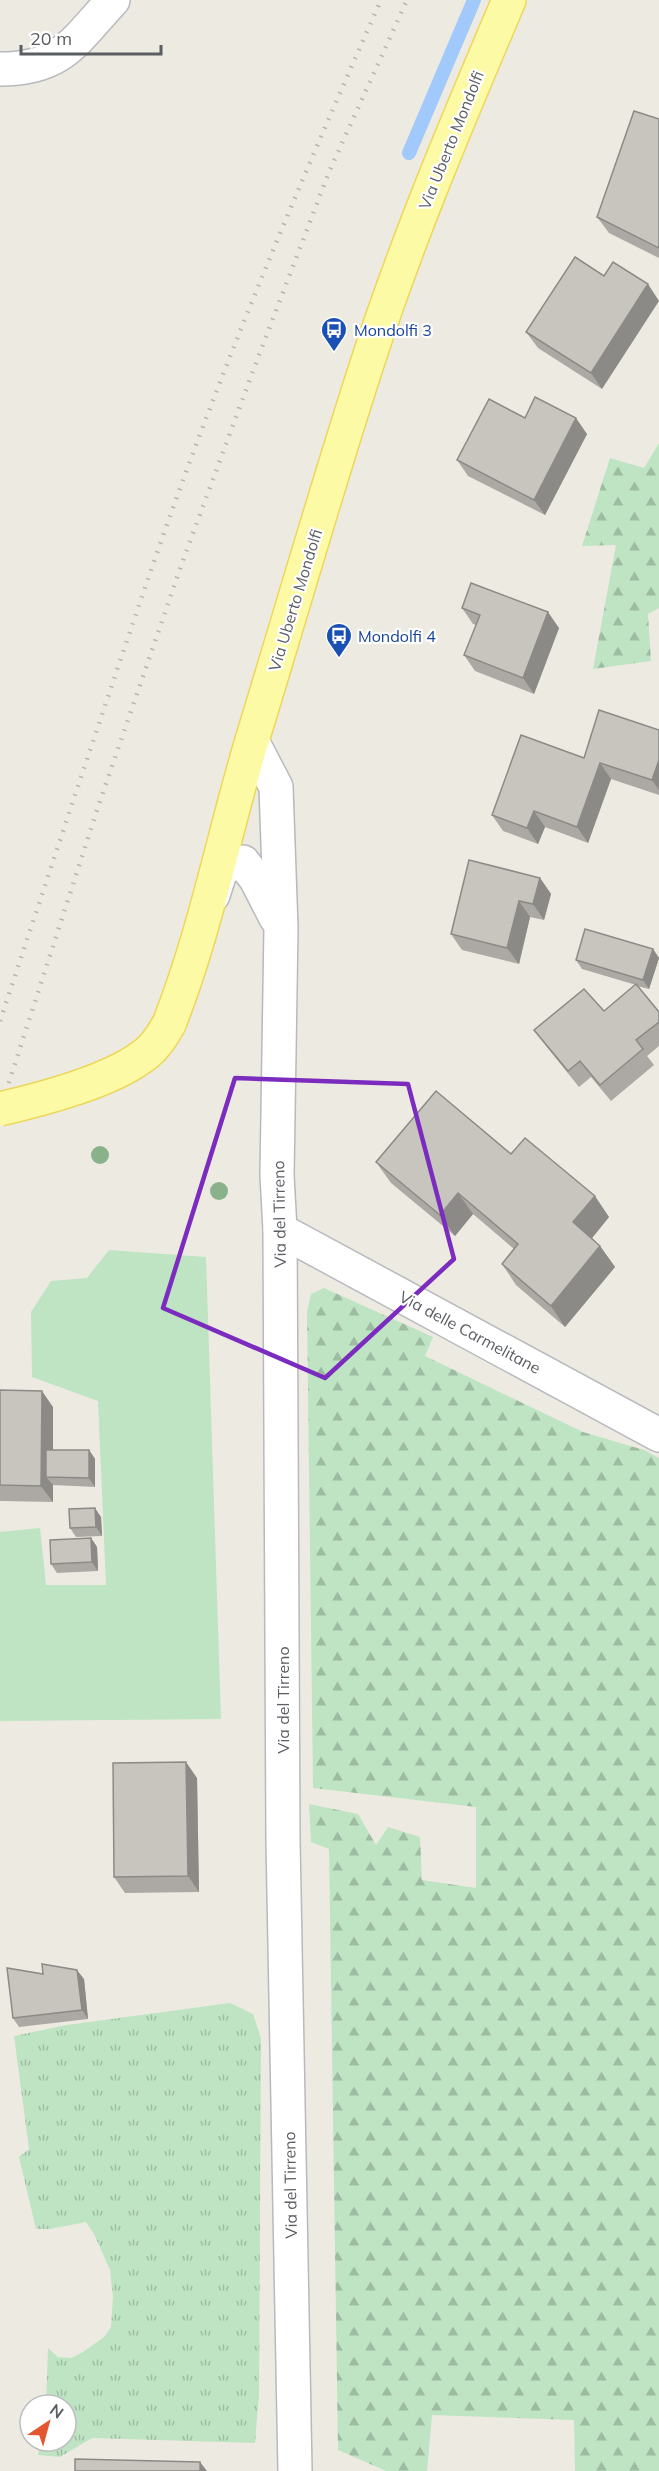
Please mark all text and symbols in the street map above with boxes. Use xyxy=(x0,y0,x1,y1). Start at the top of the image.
scale bar xyxy=(21,18,160,56)
text: 20 m xyxy=(30,27,72,50)
street label: Via Uberto Mondolfi xyxy=(414,68,488,212)
bus stop icon: Mondolfi 3 xyxy=(319,315,349,353)
place label: Mondolfi 3 xyxy=(354,320,432,340)
street label: Via Uberto Mondolfi xyxy=(264,526,326,674)
bus stop icon: Mondolfi 4 xyxy=(324,621,354,659)
place label: Mondolfi 4 xyxy=(358,626,436,646)
street label: Via del Tirreno xyxy=(268,1160,290,1268)
street label: Via delle Carmelitane xyxy=(396,1286,544,1378)
street label: Via del Tirreno xyxy=(273,1646,293,1754)
street label: Via del Tirreno xyxy=(279,2131,301,2239)
north arrow xyxy=(18,2393,78,2453)
text: N xyxy=(46,2399,68,2423)

